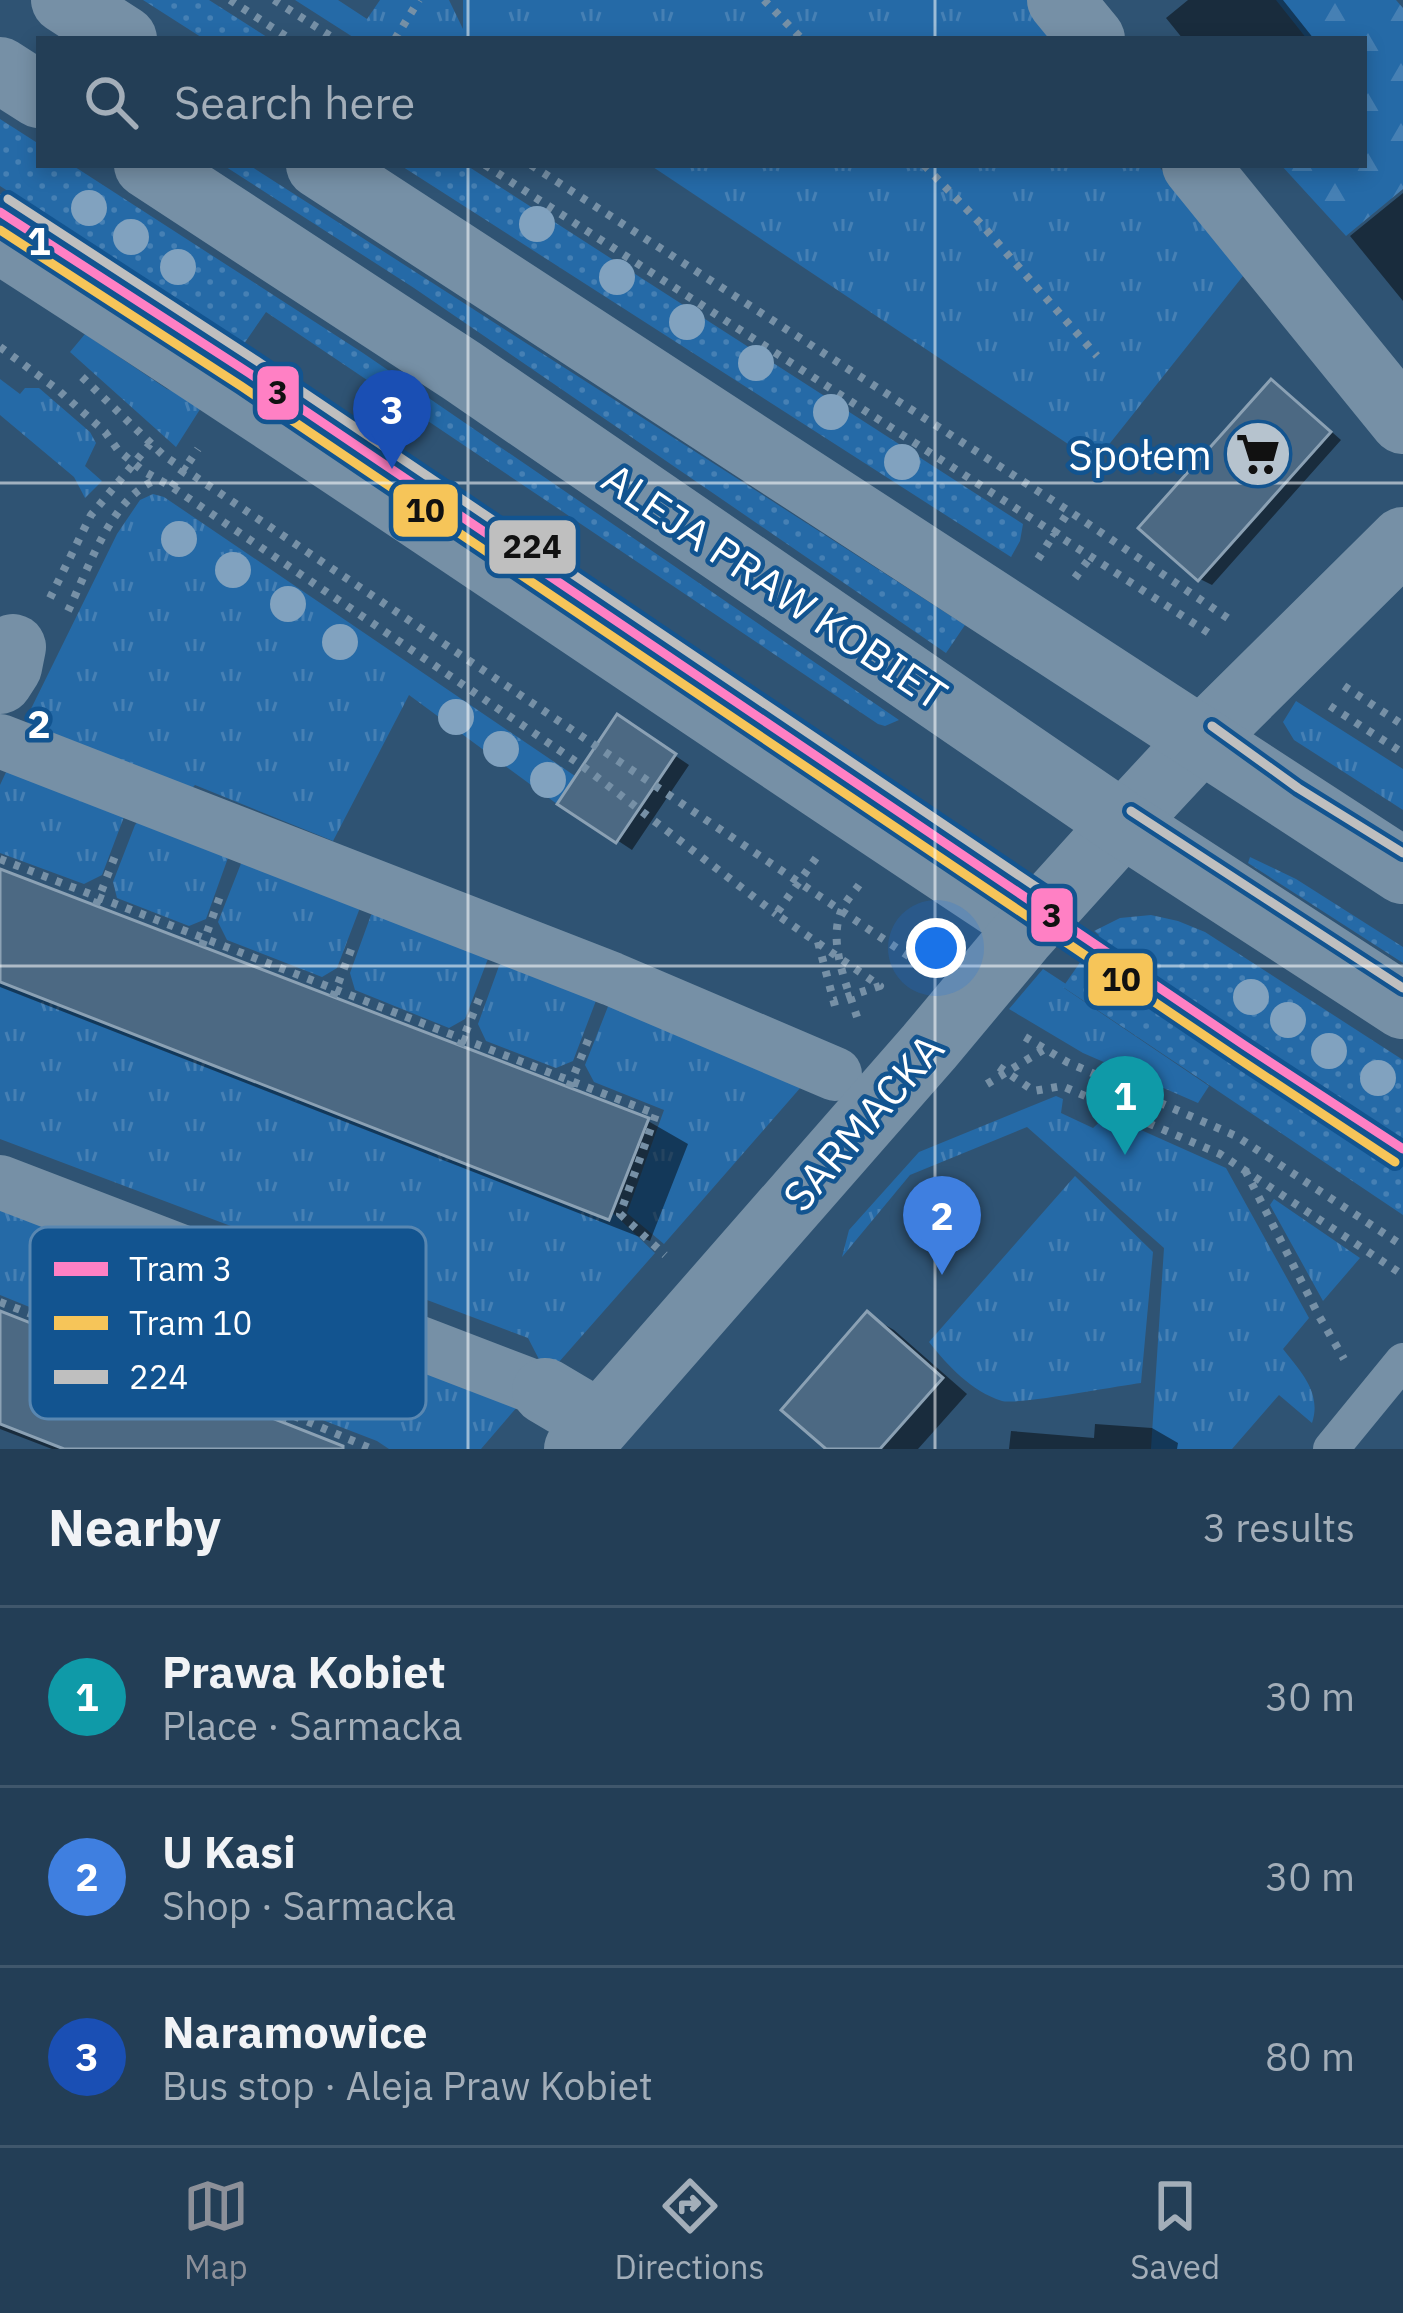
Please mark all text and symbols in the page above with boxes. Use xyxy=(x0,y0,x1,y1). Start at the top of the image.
search box xyxy=(36,36,1367,168)
icon: search xyxy=(78,69,144,135)
text: Search here xyxy=(174,73,415,131)
text: 1 xyxy=(27,215,51,266)
line badge: 3 xyxy=(255,364,301,422)
text: 3 xyxy=(268,370,288,413)
pin: 3 xyxy=(353,370,431,469)
supermarket icon: Społem xyxy=(1223,419,1293,489)
place label: Społem xyxy=(1068,427,1212,482)
street label: ALEJA PRAW KOBIET xyxy=(592,450,958,722)
line badge: 10 xyxy=(391,482,460,539)
text: 10 xyxy=(405,488,445,531)
line badge: 224 xyxy=(487,518,578,576)
text: 224 xyxy=(502,524,562,567)
text: 2 xyxy=(27,698,51,749)
line badge: 3 xyxy=(1029,886,1075,944)
text: 3 xyxy=(1042,893,1062,936)
your location xyxy=(906,918,966,978)
line badge: 10 xyxy=(1086,951,1155,1008)
text: 10 xyxy=(1101,957,1141,1000)
street label: SARMACKA xyxy=(771,1022,955,1222)
pin: 1 xyxy=(1086,1056,1164,1155)
pin: 2 xyxy=(903,1176,981,1275)
legend xyxy=(30,1227,426,1419)
text: Tram 3 xyxy=(129,1247,232,1290)
text: Tram 10 xyxy=(129,1301,252,1344)
text: 224 xyxy=(129,1355,188,1398)
text: Nearby xyxy=(48,1494,221,1560)
text: 3 results xyxy=(1203,1502,1355,1553)
text: Prawa Kobiet xyxy=(162,1642,446,1700)
text: 1 xyxy=(75,1671,99,1722)
text: 30 m xyxy=(1265,1671,1355,1722)
text: Place · Sarmacka xyxy=(162,1700,462,1751)
text: U Kasi xyxy=(162,1822,296,1880)
text: 2 xyxy=(75,1851,99,1902)
text: 30 m xyxy=(1265,1851,1355,1902)
text: Shop · Sarmacka xyxy=(162,1880,456,1931)
text: Naramowice xyxy=(162,2002,428,2060)
text: 3 xyxy=(75,2031,99,2082)
text: 80 m xyxy=(1265,2031,1355,2082)
text: Bus stop · Aleja Praw Kobiet xyxy=(162,2060,653,2111)
tab: Map xyxy=(183,2173,249,2288)
tab: Directions xyxy=(615,2173,765,2288)
tab: Saved xyxy=(1130,2173,1220,2288)

